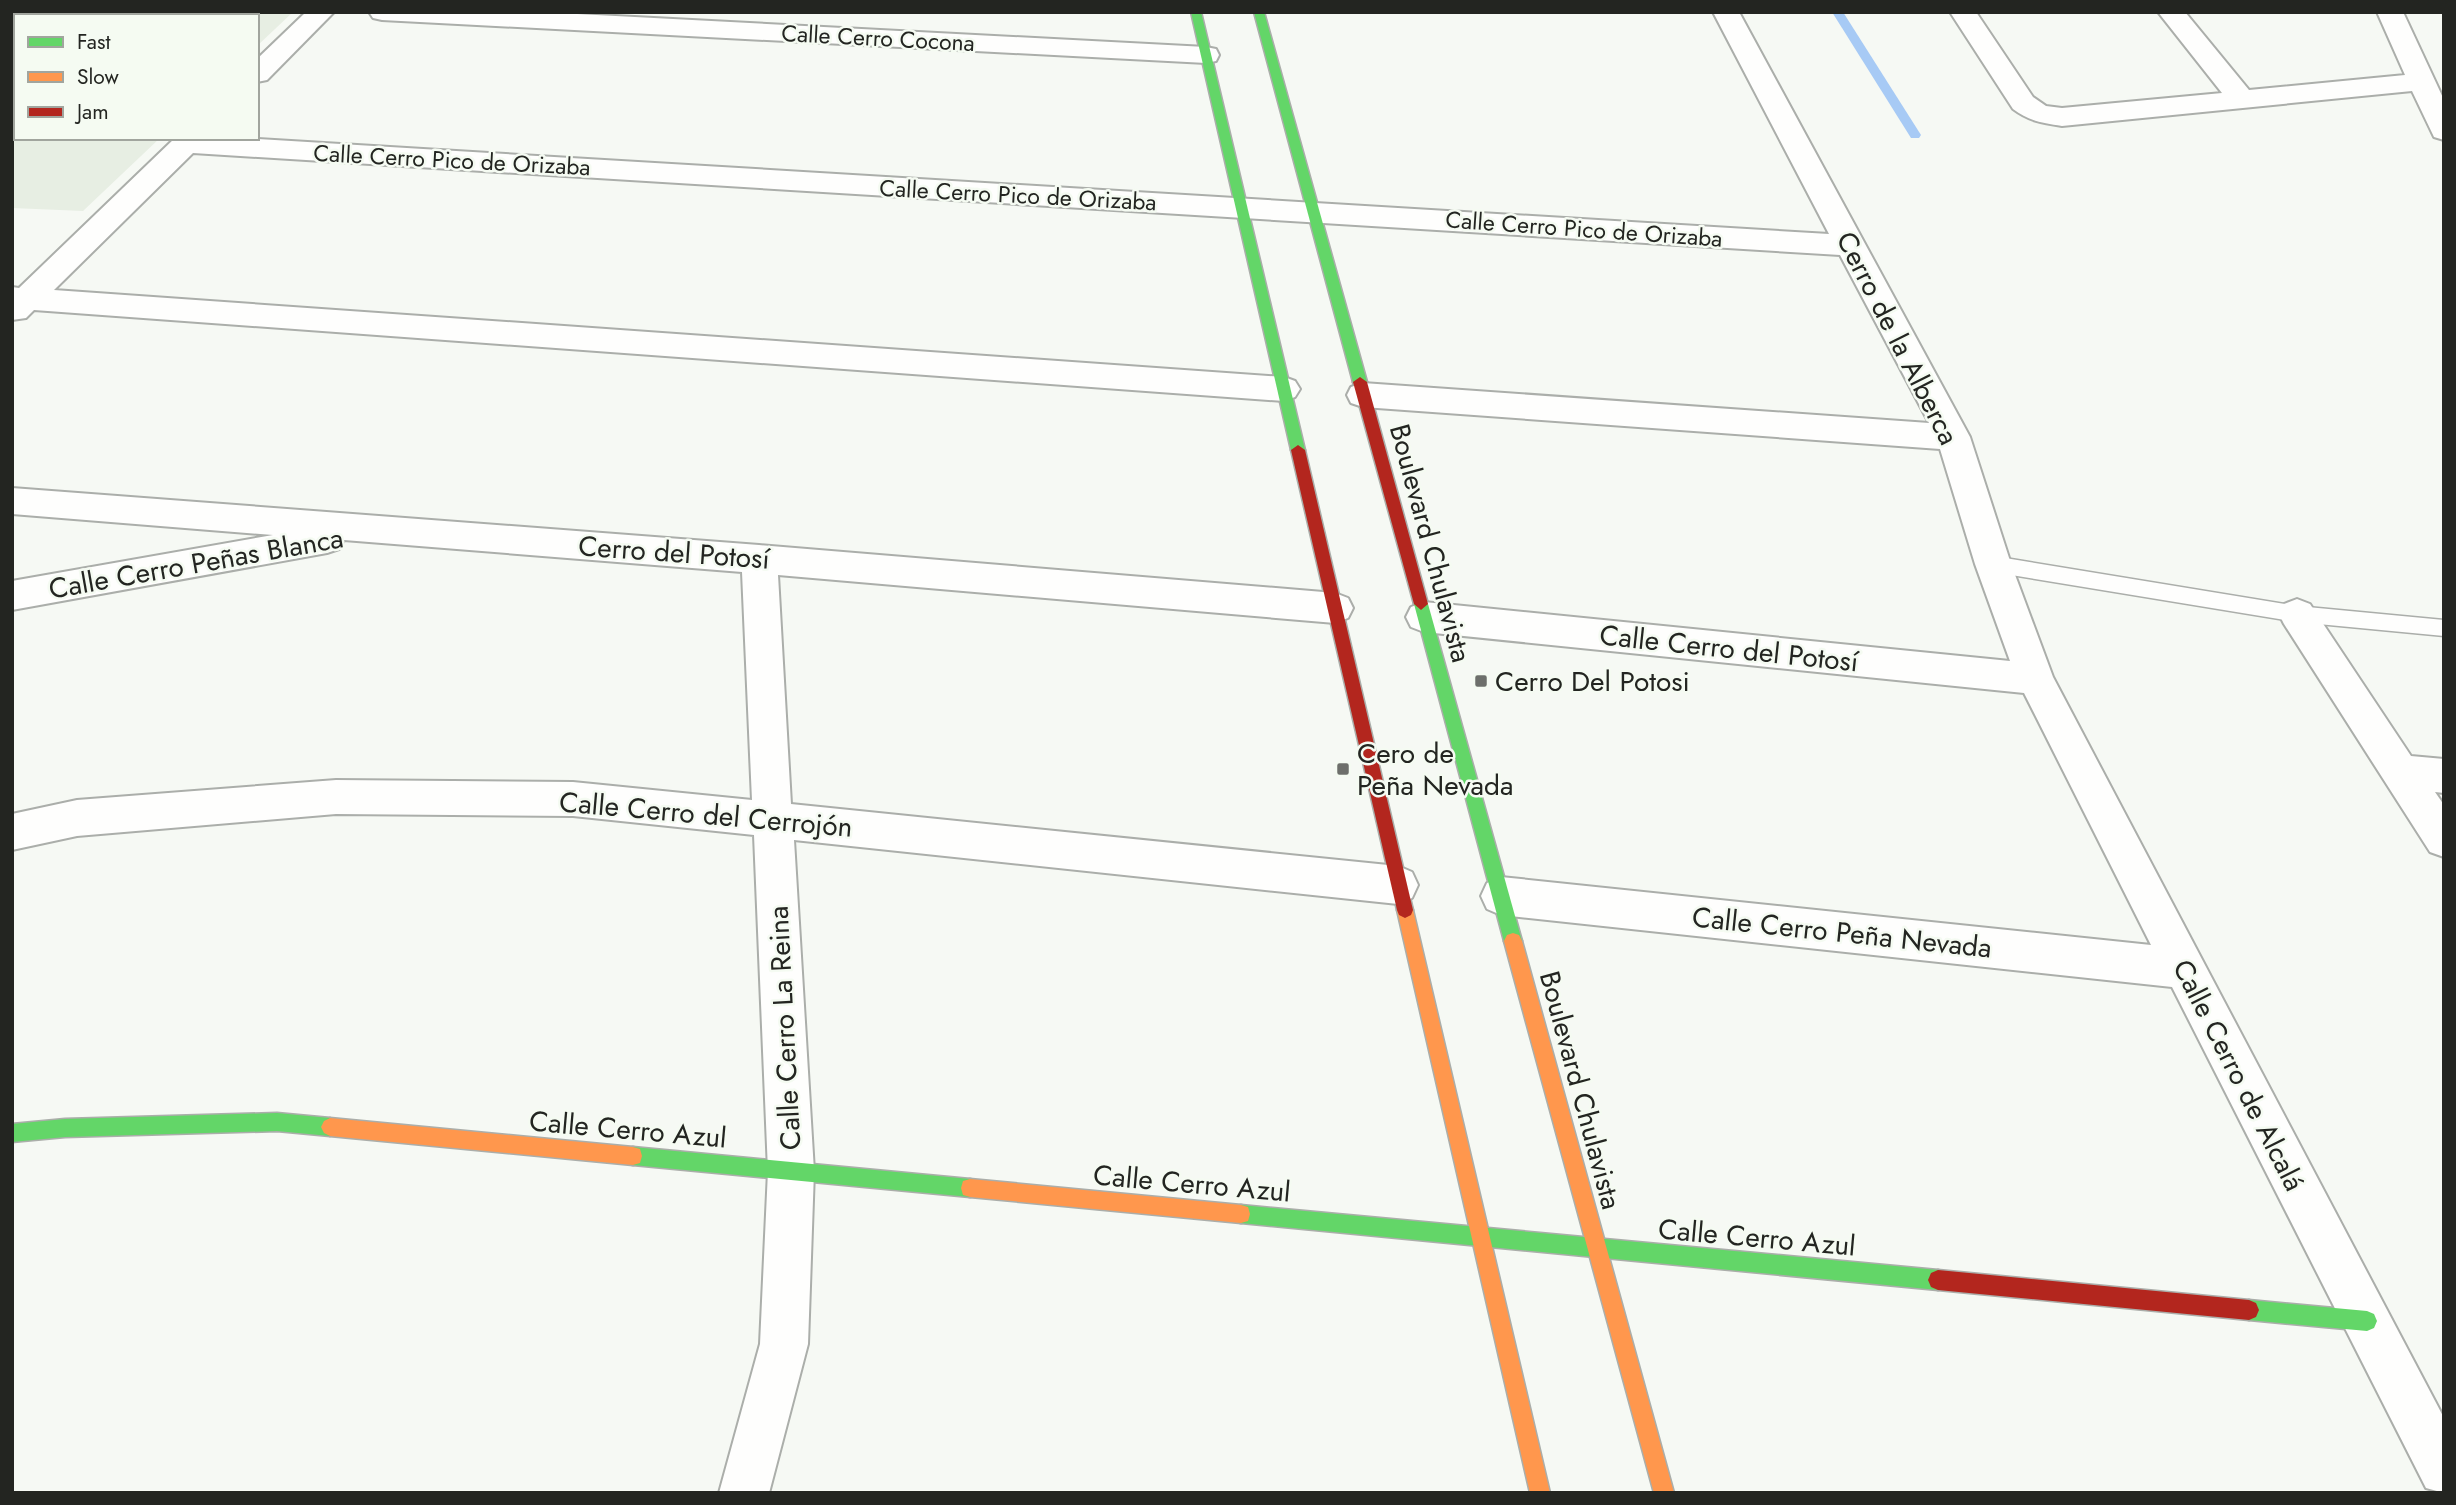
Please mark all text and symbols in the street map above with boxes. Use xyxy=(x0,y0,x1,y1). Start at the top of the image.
legend xyxy=(14,14,259,140)
street label: Calle Cerro Cocona xyxy=(780,16,976,60)
text: Fast xyxy=(77,27,110,57)
text: Slow xyxy=(77,62,119,92)
text: Jam xyxy=(74,97,109,127)
street label: Calle Cerro Pico de Orizaba xyxy=(313,136,591,184)
street label: Calle Cerro Pico de Orizaba xyxy=(879,171,1157,219)
street label: Calle Cerro Pico de Orizaba xyxy=(1444,202,1724,256)
street label: Cerro de la Alberca xyxy=(1826,224,1969,452)
street label: Boulevard Chulavista xyxy=(1379,419,1482,667)
street label: Calle Cerro Peñas Blanca xyxy=(46,517,347,610)
street label: Cerro del Potosí xyxy=(577,525,773,580)
street label: Calle Cerro del Potosí xyxy=(1598,615,1862,683)
place label: Cerro Del Potosi xyxy=(1495,661,1690,702)
marker: Cerro Del Potosi xyxy=(1473,673,1489,689)
place label: Cero de Peña Nevada xyxy=(1357,733,1513,806)
marker: Cero de Peña Nevada xyxy=(1335,761,1351,777)
street label: Calle Cerro del Cerrojón xyxy=(558,781,854,848)
street label: Calle Cerro Peña Nevada xyxy=(1690,896,1994,969)
street label: Calle Cerro La Reina xyxy=(758,905,811,1151)
street label: Calle Cerro de Alcalá xyxy=(2162,952,2315,1198)
street label: Boulevard Chulavista xyxy=(1529,966,1632,1214)
street label: Calle Cerro Azul xyxy=(528,1100,728,1159)
street label: Calle Cerro Azul xyxy=(1092,1154,1292,1213)
street label: Calle Cerro Azul xyxy=(1657,1208,1857,1267)

